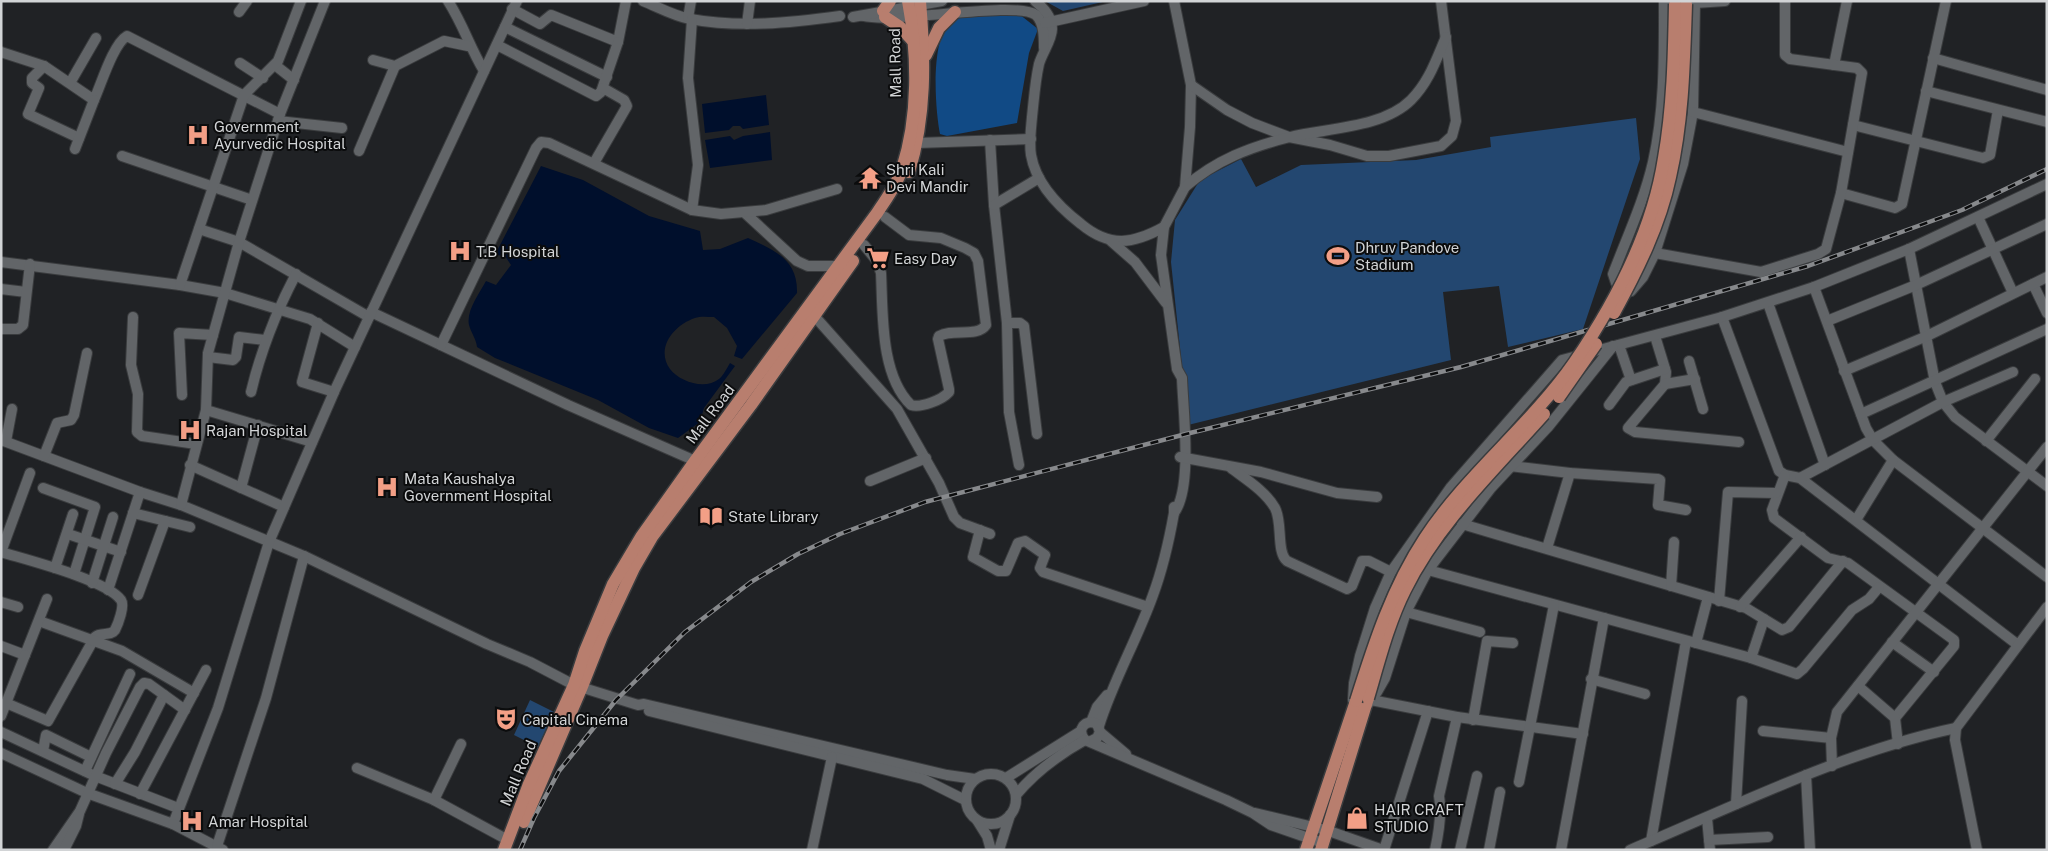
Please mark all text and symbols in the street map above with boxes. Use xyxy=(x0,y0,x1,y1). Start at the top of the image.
street label: Mall Road xyxy=(886,28,904,98)
place label: Government Ayurvedic Hospital xyxy=(214,118,346,152)
hospital icon: Government Ayurvedic Hospital xyxy=(185,122,211,148)
place label: Shri Kali Devi Mandir xyxy=(886,161,969,195)
temple icon: Shri Kali Devi Mandir xyxy=(857,165,883,191)
hospital icon: T.B Hospital xyxy=(447,238,473,264)
place label: Dhruv Pandove Stadium xyxy=(1355,239,1459,273)
place label: T.B Hospital xyxy=(476,243,560,260)
sports icon: Dhruv Pandove Stadium xyxy=(1325,243,1351,269)
supermarket icon: Easy Day xyxy=(865,245,891,271)
place label: Easy Day xyxy=(894,250,957,267)
street label: Mall Road xyxy=(682,381,738,447)
hospital icon: Rajan Hospital xyxy=(177,417,203,443)
place label: Rajan Hospital xyxy=(206,422,308,439)
place label: Mata Kaushalya Government Hospital xyxy=(404,470,552,504)
hospital icon: Mata Kaushalya Government Hospital xyxy=(374,474,400,500)
library icon: State Library xyxy=(698,503,724,529)
place label: State Library xyxy=(728,508,819,525)
theatre icon: Capital Cinema xyxy=(493,706,519,732)
place label: Capital Cinema xyxy=(522,711,628,728)
street label: Mall Road xyxy=(497,738,539,808)
place label: HAIR CRAFT STUDIO xyxy=(1374,801,1464,835)
shop icon: HAIR CRAFT STUDIO xyxy=(1344,805,1370,831)
hospital icon: Amar Hospital xyxy=(179,808,205,834)
place label: Amar Hospital xyxy=(208,813,308,830)

